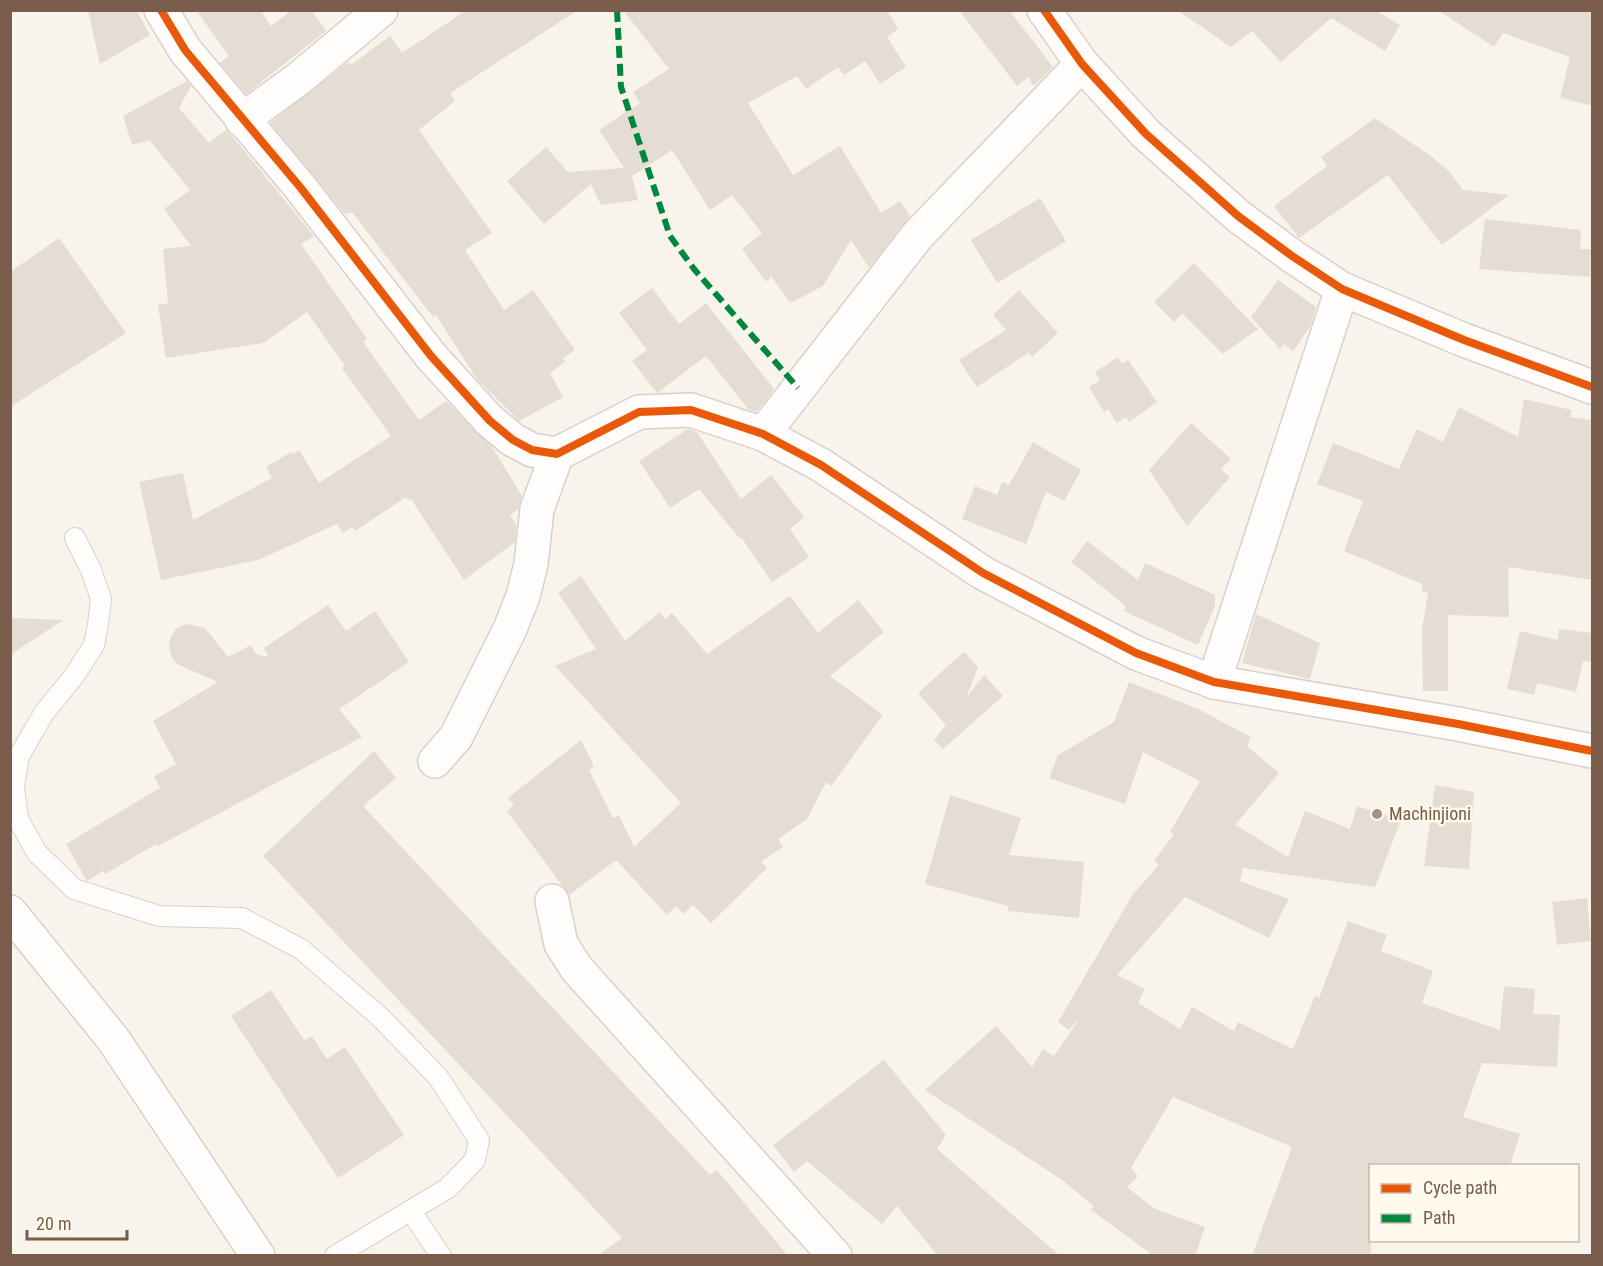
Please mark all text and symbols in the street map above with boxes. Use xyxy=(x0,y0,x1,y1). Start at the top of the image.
place label: Machinjioni xyxy=(1389,803,1471,824)
marker: Machinjioni xyxy=(1370,807,1384,821)
legend xyxy=(1369,1164,1579,1242)
text: Cycle path xyxy=(1423,1177,1497,1198)
scale bar xyxy=(27,1203,128,1241)
text: Path xyxy=(1423,1207,1456,1228)
text: 20 m xyxy=(36,1213,71,1234)

